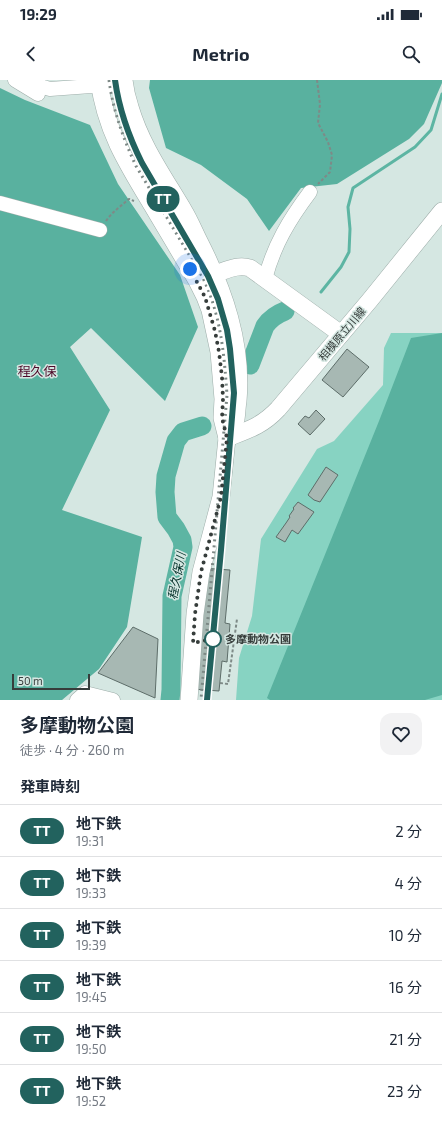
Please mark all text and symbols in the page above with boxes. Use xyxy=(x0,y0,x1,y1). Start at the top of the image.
text: 19:29 xyxy=(20,5,57,23)
icon: back xyxy=(20,43,42,65)
text: Metrio xyxy=(192,43,250,65)
icon: search xyxy=(400,43,422,65)
line badge: TT xyxy=(145,186,181,212)
text: TT xyxy=(155,190,171,207)
your location xyxy=(180,259,200,279)
street label: 相模原立川線 xyxy=(315,304,368,363)
district label: 程久保 xyxy=(17,363,57,379)
water label: 程久保川 xyxy=(165,549,188,601)
marker: 多摩動物公園 xyxy=(204,630,222,648)
place label: 多摩動物公園 xyxy=(225,632,291,645)
scale bar xyxy=(12,672,90,691)
text: 50 m xyxy=(18,674,43,687)
text: 多摩動物公園 xyxy=(20,713,134,736)
button: heart xyxy=(380,713,422,755)
text: 徒歩 · 4 分 · 260 m xyxy=(20,742,125,758)
text: 発車時刻 xyxy=(20,777,80,795)
text: 地下鉄 xyxy=(76,814,121,832)
text: TT xyxy=(34,822,50,839)
text: 2 分 xyxy=(395,822,422,840)
text: 19:31 xyxy=(76,833,104,849)
text: 地下鉄 xyxy=(76,866,121,884)
text: TT xyxy=(34,874,50,891)
text: 4 分 xyxy=(394,874,422,892)
text: 19:33 xyxy=(76,885,106,901)
text: 地下鉄 xyxy=(76,918,121,936)
text: TT xyxy=(34,926,50,943)
text: 10 分 xyxy=(389,926,422,944)
text: 19:39 xyxy=(76,937,106,953)
text: 地下鉄 xyxy=(76,970,121,988)
text: TT xyxy=(34,978,50,995)
text: 16 分 xyxy=(389,978,422,996)
text: 19:45 xyxy=(76,989,107,1005)
text: 地下鉄 xyxy=(76,1022,121,1040)
text: TT xyxy=(34,1030,50,1047)
text: 21 分 xyxy=(389,1030,422,1048)
text: 19:50 xyxy=(76,1041,107,1057)
text: 地下鉄 xyxy=(76,1074,121,1092)
text: TT xyxy=(34,1082,50,1099)
text: 23 分 xyxy=(387,1082,422,1100)
text: 19:52 xyxy=(76,1093,106,1109)

